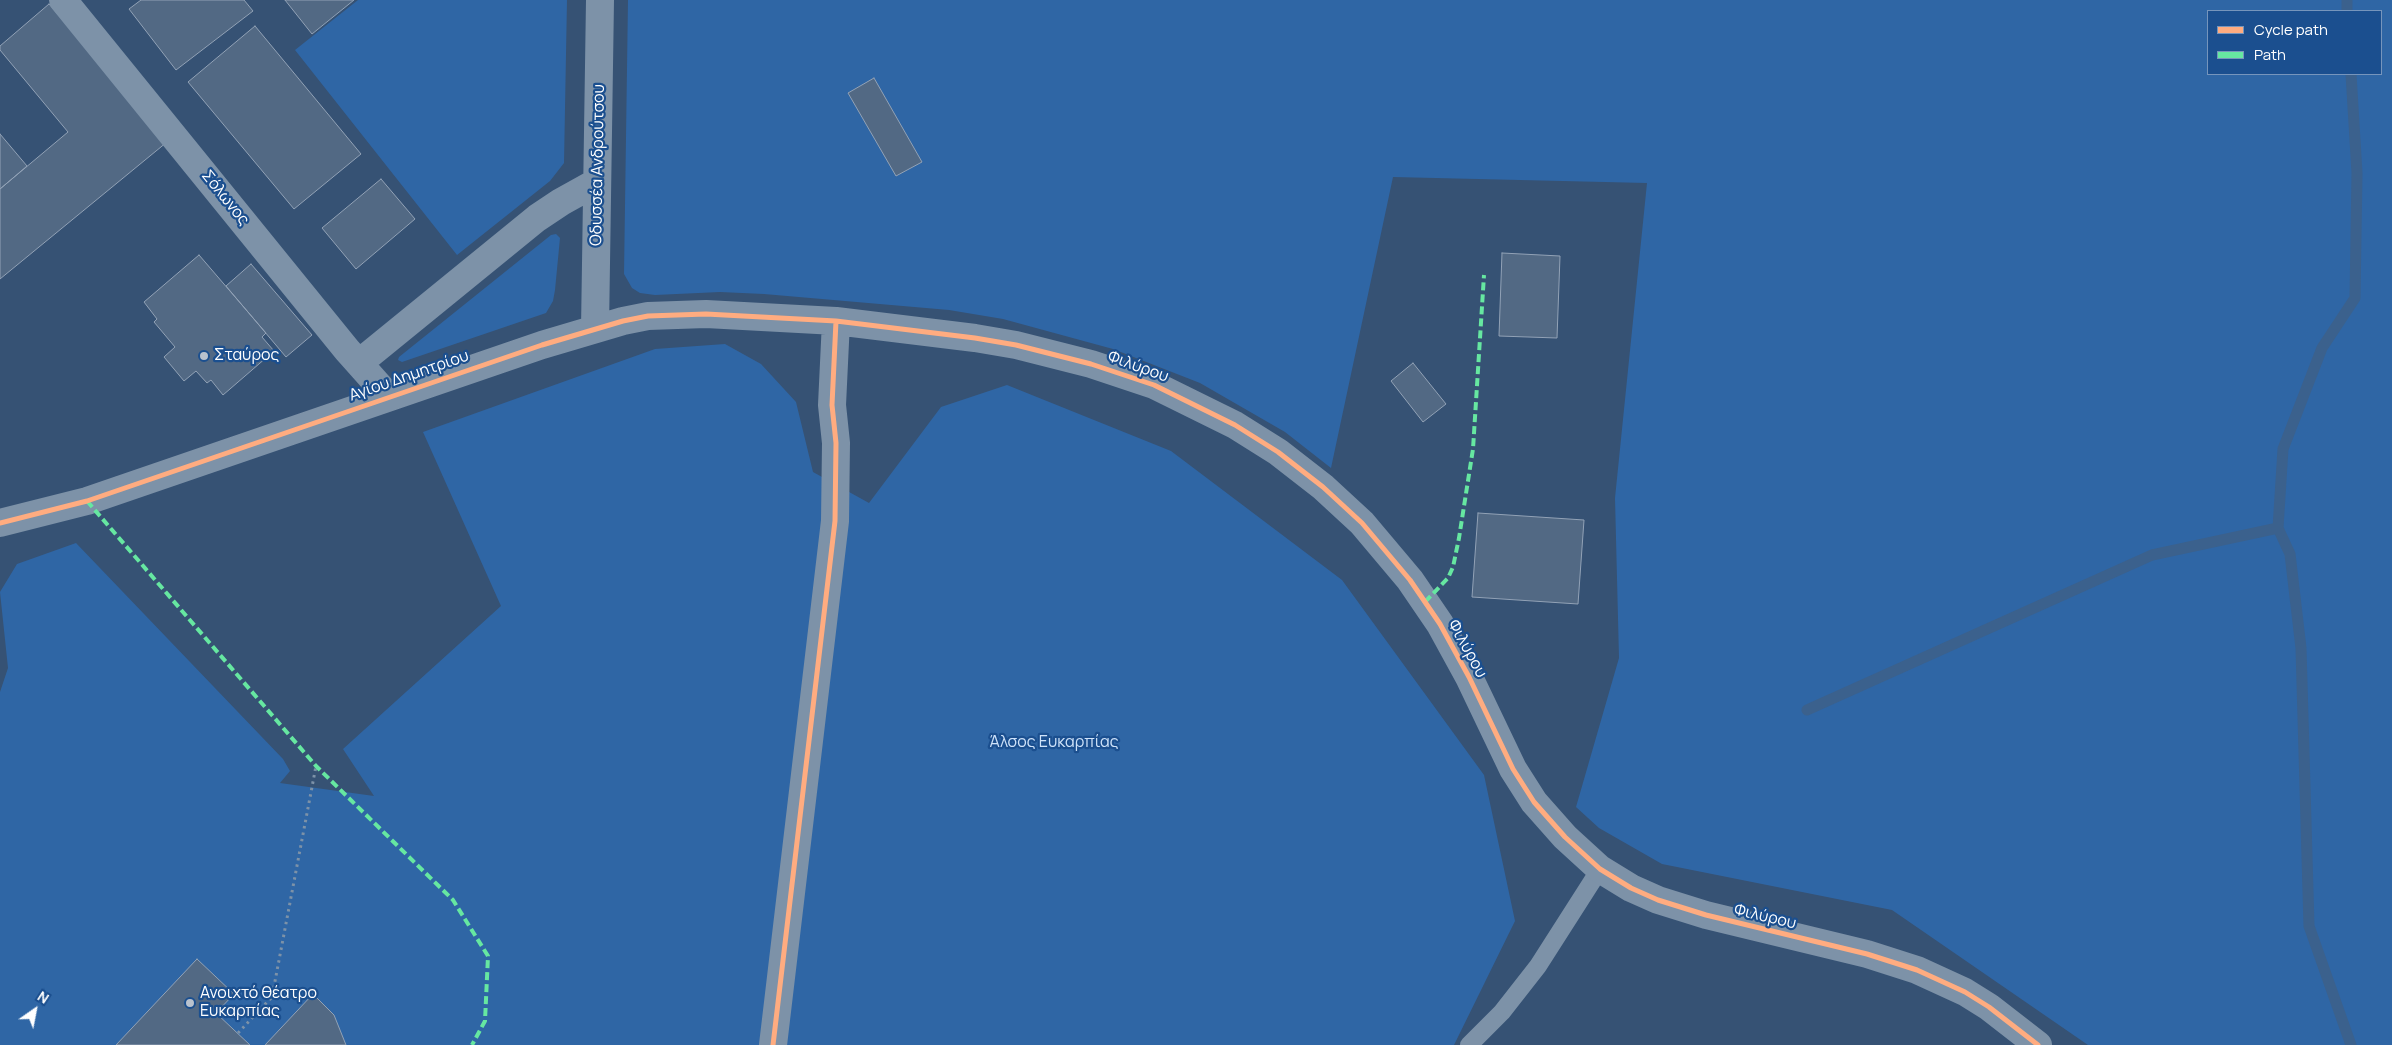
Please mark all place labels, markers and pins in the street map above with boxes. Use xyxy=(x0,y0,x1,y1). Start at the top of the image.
place label: Σταύρος xyxy=(214,346,279,366)
marker: Σταύρος xyxy=(198,350,210,362)
place label: Ανοιχτό θέατρο Ευκαρπίας xyxy=(200,984,317,1022)
marker: Ανοιχτό θέατρο Ευκαρπίας xyxy=(184,997,196,1009)

